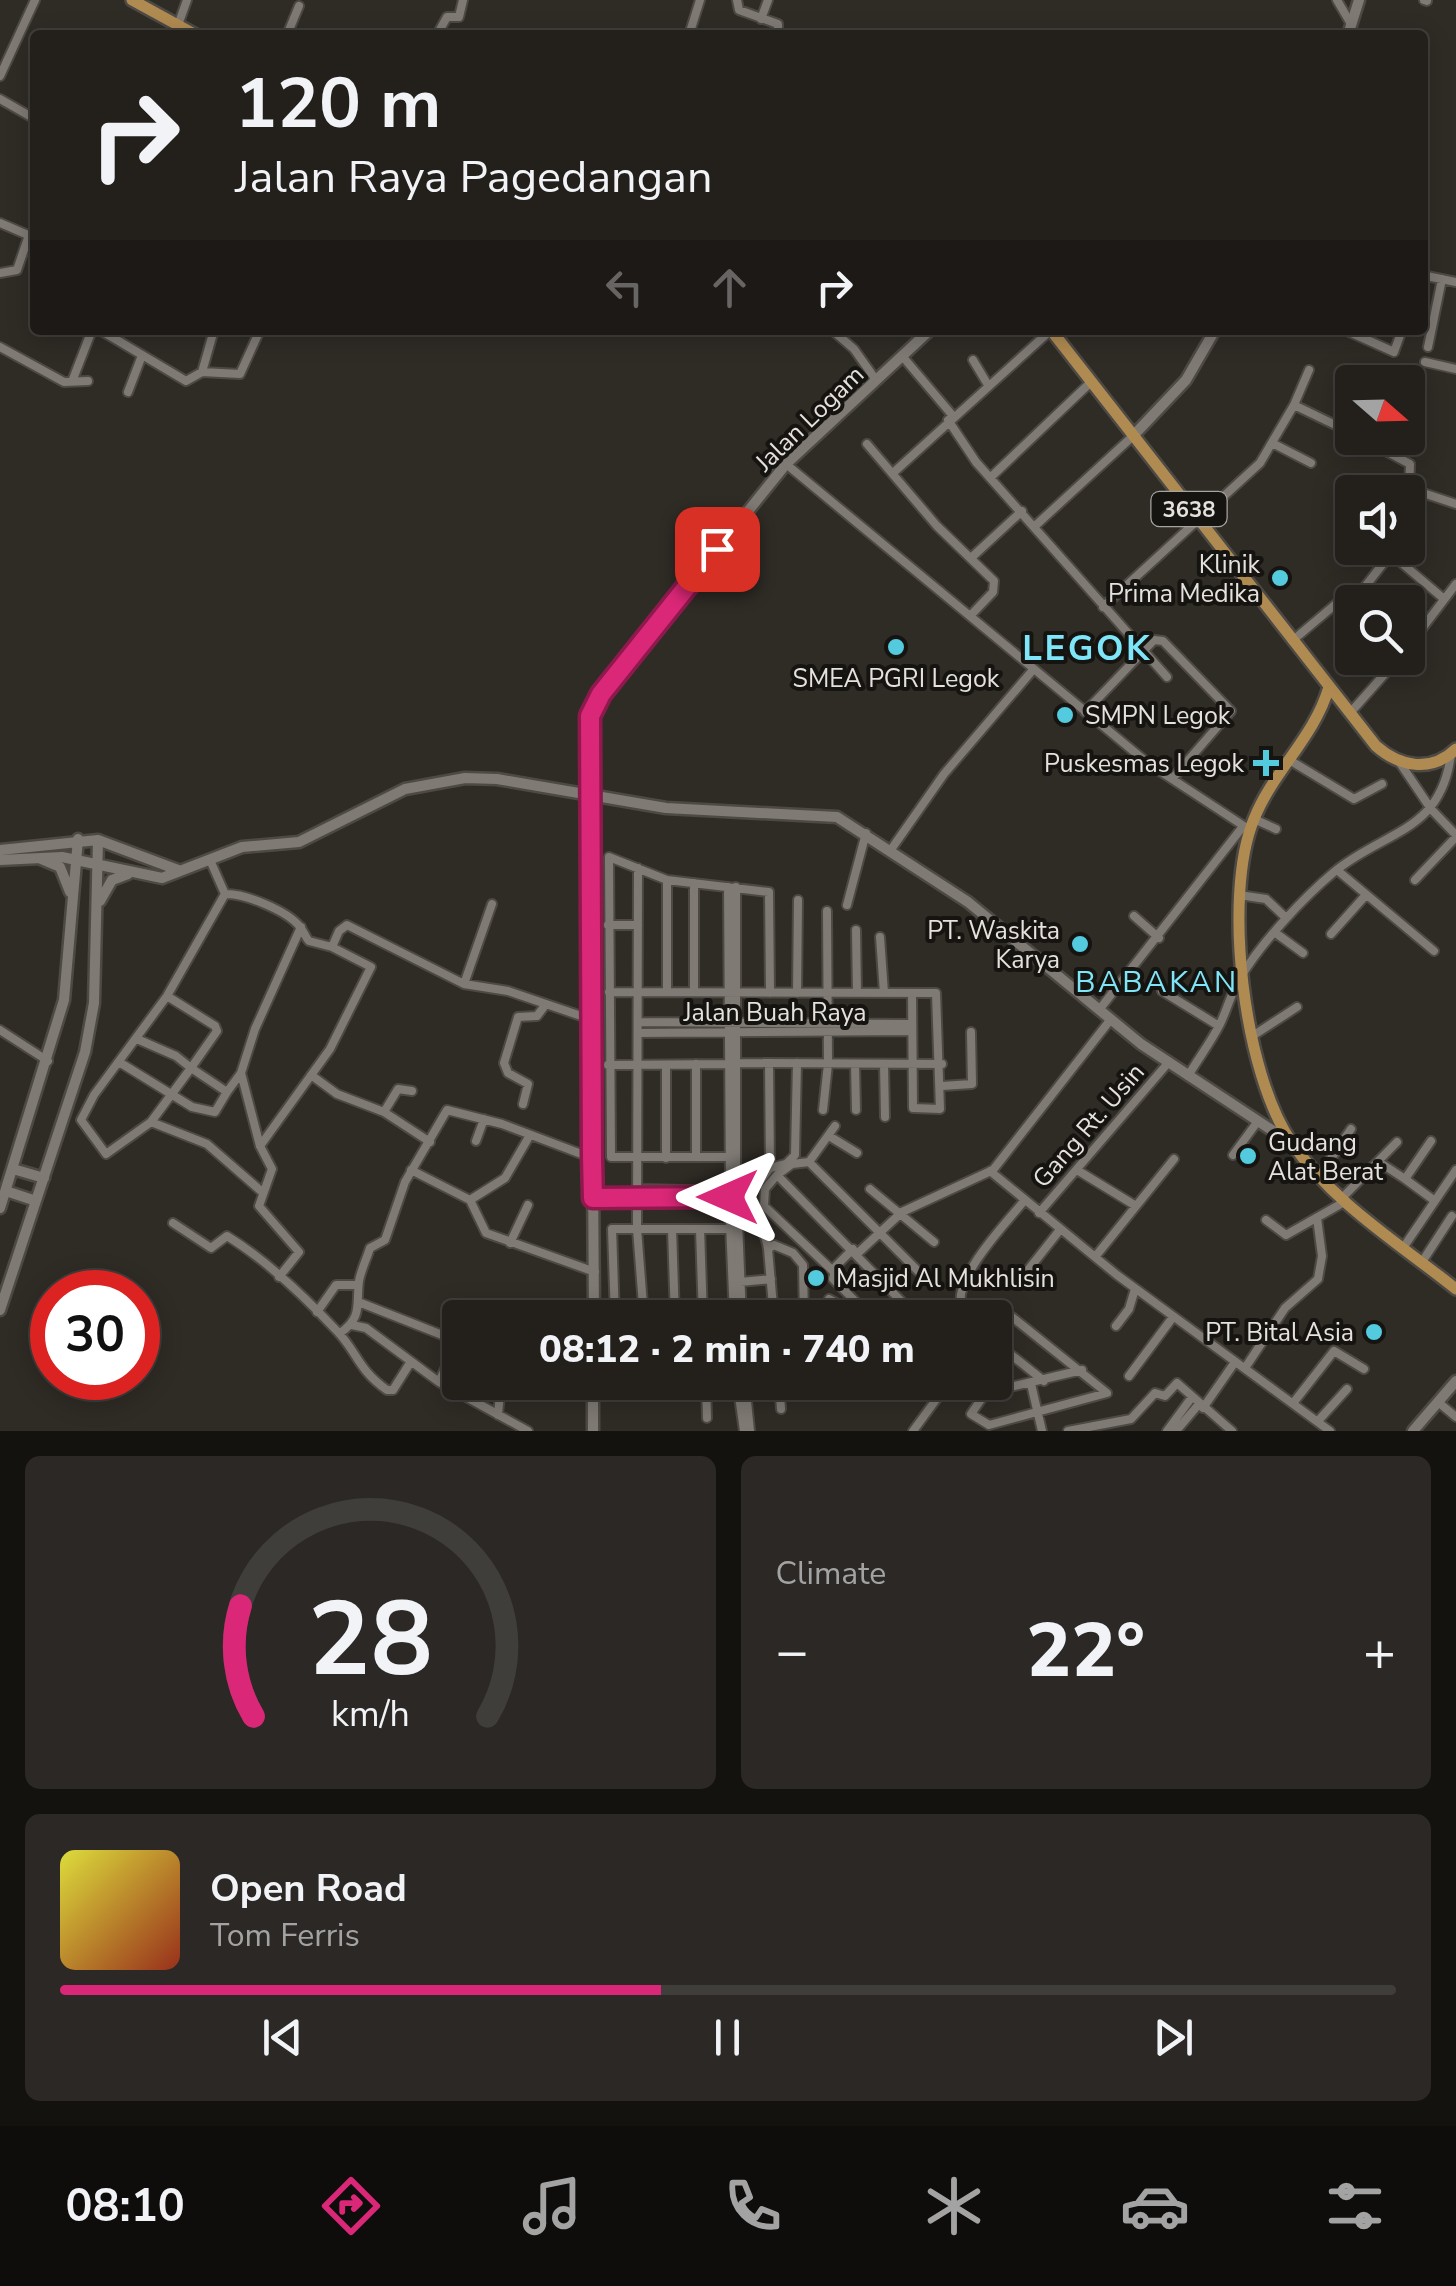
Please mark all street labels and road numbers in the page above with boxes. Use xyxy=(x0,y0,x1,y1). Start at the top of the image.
street label: Jalan Logam xyxy=(747,358,872,480)
road number: 3638 xyxy=(1152,492,1226,526)
street label: Jalan Buah Raya xyxy=(682,996,867,1030)
street label: Gang Rt. Usin xyxy=(1025,1056,1152,1195)

